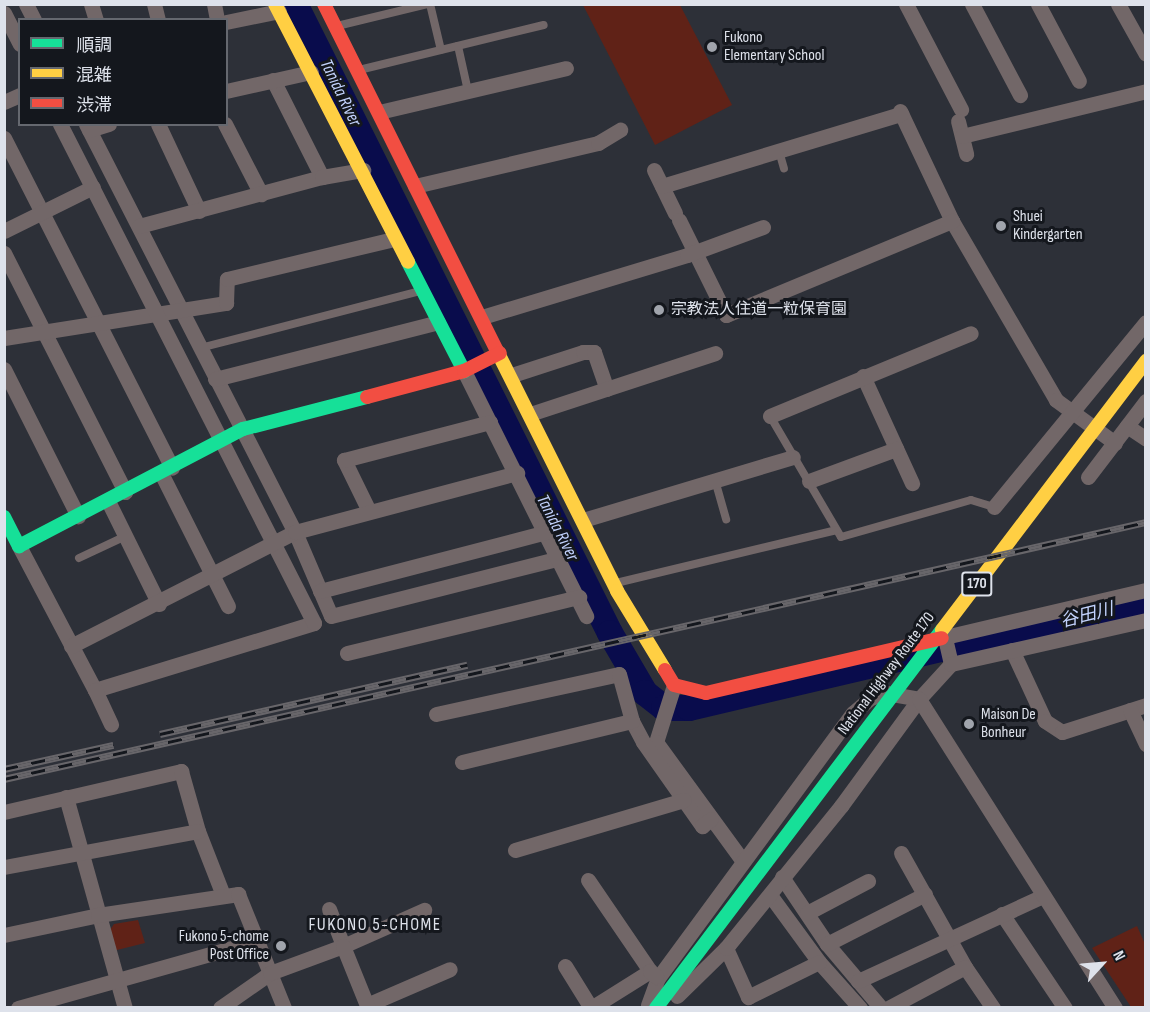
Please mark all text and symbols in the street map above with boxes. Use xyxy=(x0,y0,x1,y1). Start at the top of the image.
legend xyxy=(18,18,228,126)
place label: Fukono Elementary School xyxy=(724,28,824,66)
text: 順調 xyxy=(76,35,112,56)
marker: Fukono Elementary School xyxy=(705,40,719,54)
water label: Tanida River xyxy=(315,56,365,130)
text: 混雑 xyxy=(76,65,112,86)
text: 渋滞 xyxy=(76,95,112,116)
place label: Shuei Kindergarten xyxy=(1013,207,1083,245)
marker: Shuei Kindergarten xyxy=(994,219,1008,233)
place label: 宗教法人住道一粒保育園 xyxy=(671,300,847,320)
marker: 宗教法人住道一粒保育園 xyxy=(652,303,666,317)
water label: Tanida River xyxy=(531,491,583,565)
road number: 170 xyxy=(960,572,994,596)
water label: 谷田川 xyxy=(1058,599,1116,633)
street label: National Highway Route 170 xyxy=(835,609,939,739)
place label: Maison De Bonheur xyxy=(981,705,1036,743)
marker: Maison De Bonheur xyxy=(962,717,976,731)
district label: FUKONO 5-CHOME xyxy=(308,914,442,936)
place label: Fukono 5-chome Post Office xyxy=(179,927,269,965)
north arrow xyxy=(1072,934,1132,994)
marker: Fukono 5-chome Post Office xyxy=(274,939,288,953)
text: N xyxy=(1108,948,1129,964)

